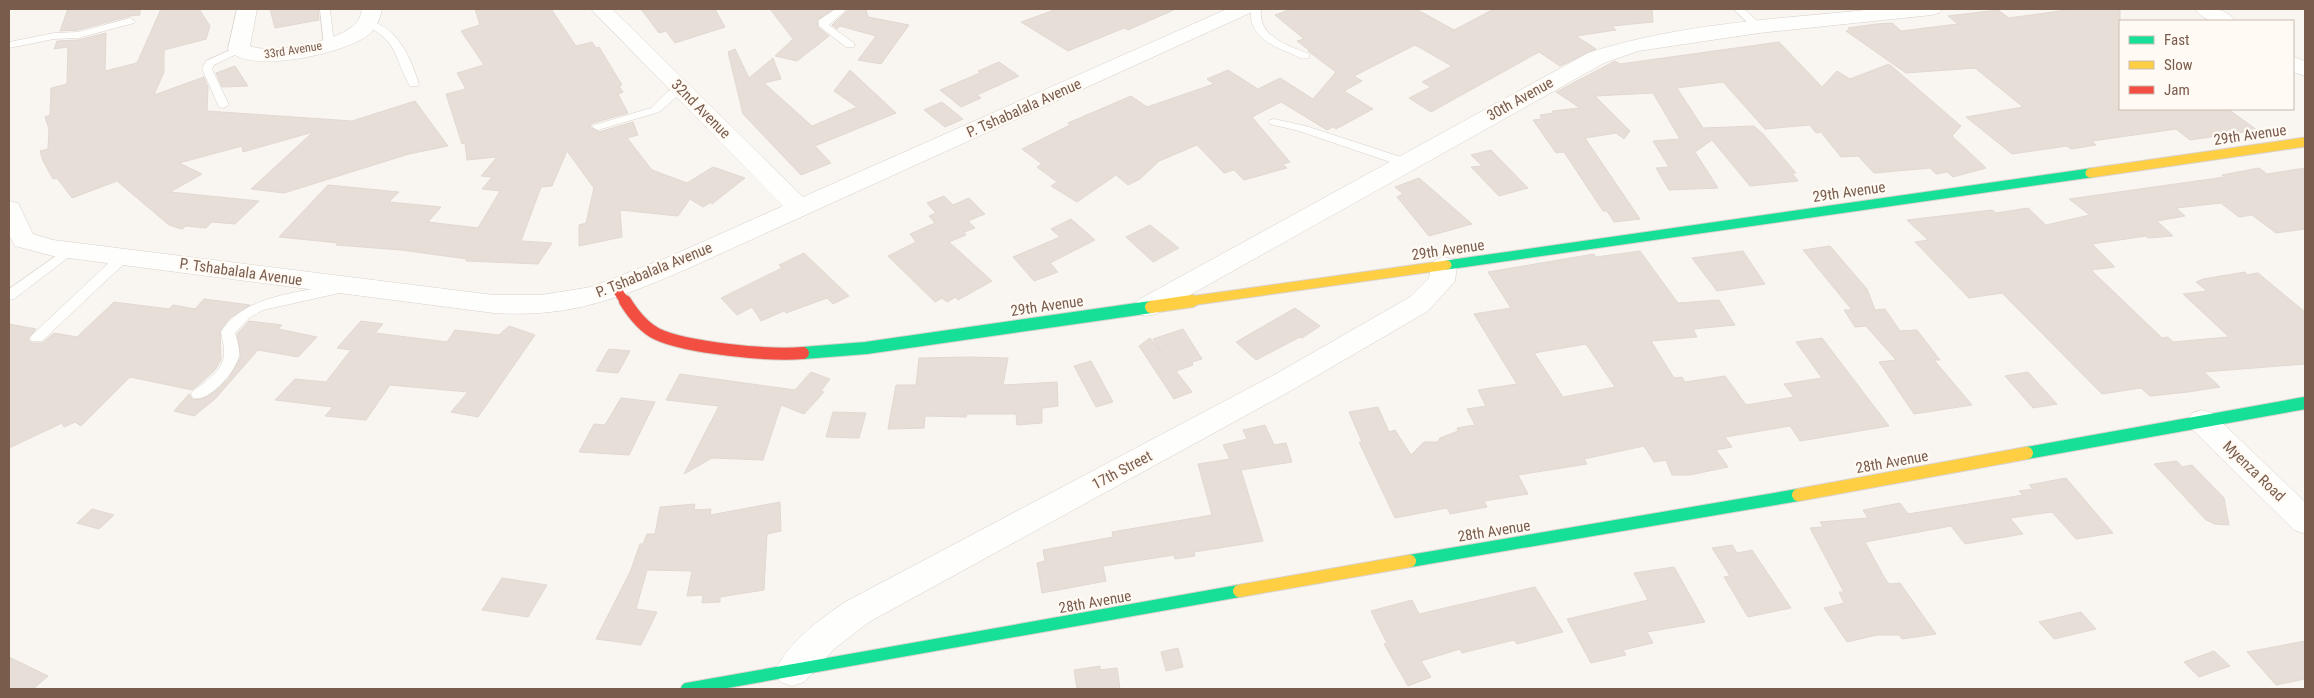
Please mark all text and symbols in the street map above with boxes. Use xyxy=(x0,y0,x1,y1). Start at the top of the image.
legend xyxy=(2119,20,2294,110)
text: Fast xyxy=(2164,31,2189,49)
street label: 33rd Avenue xyxy=(263,38,323,62)
text: Slow xyxy=(2164,56,2193,74)
street label: 30th Avenue xyxy=(1484,73,1556,125)
street label: P. Tshabalala Avenue xyxy=(964,75,1084,141)
street label: 32nd Avenue xyxy=(668,76,734,142)
text: Jam xyxy=(2164,81,2190,99)
street label: 29th Avenue xyxy=(2213,121,2287,149)
street label: 29th Avenue xyxy=(1812,178,1886,206)
street label: 29th Avenue xyxy=(1411,236,1485,264)
street label: P. Tshabalala Avenue xyxy=(593,238,715,302)
street label: P. Tshabalala Avenue xyxy=(178,254,304,290)
street label: 29th Avenue xyxy=(1010,292,1084,320)
street label: Myenza Road xyxy=(2219,437,2289,505)
street label: 17th Street xyxy=(1089,447,1155,493)
street label: 28th Avenue xyxy=(1854,447,1930,477)
street label: 28th Avenue xyxy=(1456,516,1532,546)
street label: 28th Avenue xyxy=(1057,587,1133,617)

